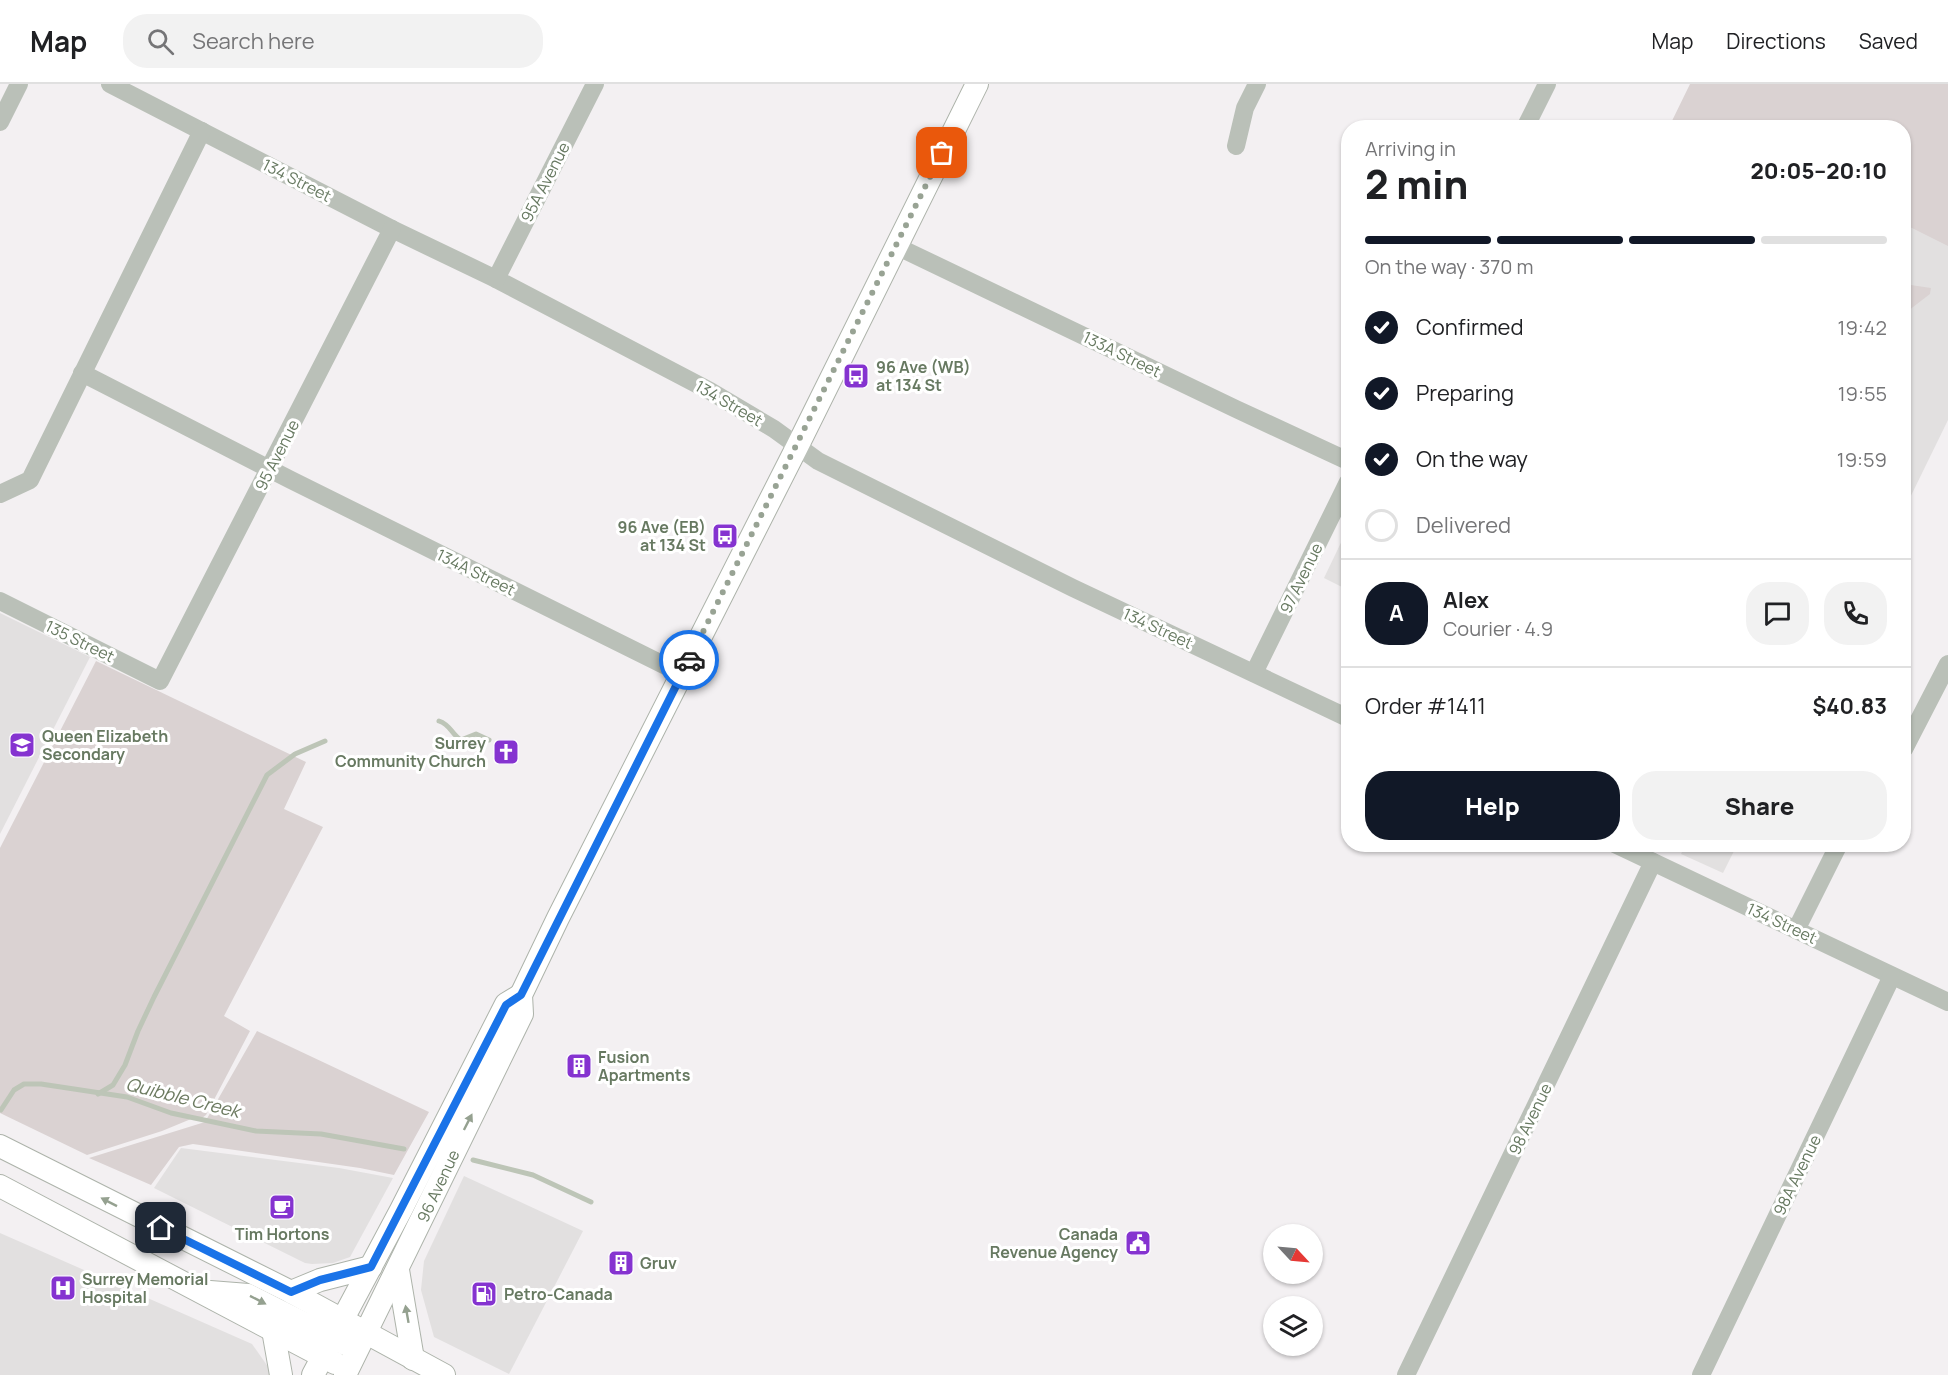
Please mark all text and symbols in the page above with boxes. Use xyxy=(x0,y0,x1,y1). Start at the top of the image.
search box xyxy=(123,14,543,68)
text: Map xyxy=(30,22,87,60)
icon: search xyxy=(144,25,177,58)
text: Search here xyxy=(192,26,315,56)
text: Map xyxy=(1652,27,1693,55)
text: Directions xyxy=(1726,27,1826,55)
text: Saved xyxy=(1859,27,1918,55)
pin xyxy=(916,127,967,178)
text: Arriving in xyxy=(1365,135,1456,162)
icon: bag xyxy=(925,136,958,169)
street label: 95A Avenue xyxy=(515,138,575,226)
street label: 134 Street xyxy=(259,153,335,207)
text: 20:05–20:10 xyxy=(1751,156,1887,186)
text: 2 min xyxy=(1365,157,1468,211)
text: On the way · 370 m xyxy=(1365,253,1534,280)
icon: check xyxy=(1365,311,1398,344)
text: Confirmed xyxy=(1416,312,1524,342)
text: 19:42 xyxy=(1838,314,1887,341)
street label: 133A Street xyxy=(1079,326,1165,382)
place label: 96 Ave (WB) at 134 St xyxy=(876,356,971,396)
bus stop icon: 96 Ave (WB) at 134 St xyxy=(841,361,871,391)
street label: 134 Street xyxy=(691,375,767,431)
icon: check xyxy=(1365,377,1398,410)
text: Preparing xyxy=(1416,378,1514,408)
text: 19:55 xyxy=(1838,380,1887,407)
street label: 95 Avenue xyxy=(250,416,304,494)
icon: check xyxy=(1365,443,1398,476)
text: On the way xyxy=(1416,444,1528,474)
text: 19:59 xyxy=(1837,446,1887,473)
text: Delivered xyxy=(1416,510,1511,540)
place label: 96 Ave (EB) at 134 St xyxy=(618,516,706,556)
bus stop icon: 96 Ave (EB) at 134 St xyxy=(710,521,740,551)
street label: 97 Avenue xyxy=(1275,539,1327,617)
street label: 134A Street xyxy=(433,543,519,601)
button: chat xyxy=(1746,582,1809,645)
button: phone xyxy=(1824,582,1887,645)
text: Alex xyxy=(1443,585,1489,615)
text: A xyxy=(1389,598,1404,628)
street label: 134 Street xyxy=(1119,602,1197,654)
street label: 135 Street xyxy=(42,615,118,667)
text: Courier · 4.9 xyxy=(1443,615,1553,642)
courier xyxy=(659,630,719,690)
icon: car xyxy=(673,644,706,677)
text: Order #1411 xyxy=(1365,691,1486,721)
text: $40.83 xyxy=(1812,691,1887,721)
place label: Queen Elizabeth Secondary xyxy=(42,725,168,765)
school or university icon: Queen Elizabeth Secondary xyxy=(7,730,37,760)
place label: Surrey Community Church xyxy=(335,732,486,772)
church icon: Surrey Community Church xyxy=(491,737,521,767)
button: Help xyxy=(1365,771,1620,840)
button: Share xyxy=(1632,771,1887,840)
street label: 134 Street xyxy=(1743,897,1821,949)
place label: Fusion Apartments xyxy=(598,1046,691,1086)
building icon: Fusion Apartments xyxy=(564,1051,594,1081)
water label: Quibble Creek xyxy=(123,1071,246,1124)
street label: 98 Avenue xyxy=(1503,1079,1557,1159)
one-way arrow xyxy=(464,1114,473,1131)
street label: 98A Avenue xyxy=(1768,1131,1826,1219)
street label: 96 Avenue xyxy=(412,1146,464,1226)
cafe icon: Tim Hortons xyxy=(267,1192,297,1222)
one-way arrow xyxy=(101,1197,118,1206)
pin xyxy=(135,1202,186,1253)
icon: home xyxy=(144,1211,177,1244)
place label: Tim Hortons xyxy=(235,1223,330,1245)
place label: Canada Revenue Agency xyxy=(990,1223,1118,1263)
north arrow xyxy=(1263,1224,1323,1284)
map controls xyxy=(1263,1224,1323,1356)
public building icon: Canada Revenue Agency xyxy=(1123,1228,1153,1258)
building icon: Gruv xyxy=(606,1248,636,1278)
place label: Gruv xyxy=(640,1252,677,1274)
place label: Surrey Memorial Hospital xyxy=(82,1268,209,1308)
hospital icon: Surrey Memorial Hospital xyxy=(48,1273,78,1303)
fuel station icon: Petro-Canada xyxy=(469,1279,499,1309)
place label: Petro-Canada xyxy=(504,1283,613,1305)
one-way arrow xyxy=(249,1295,267,1305)
button: layers xyxy=(1263,1296,1323,1356)
one-way arrow xyxy=(402,1304,411,1323)

